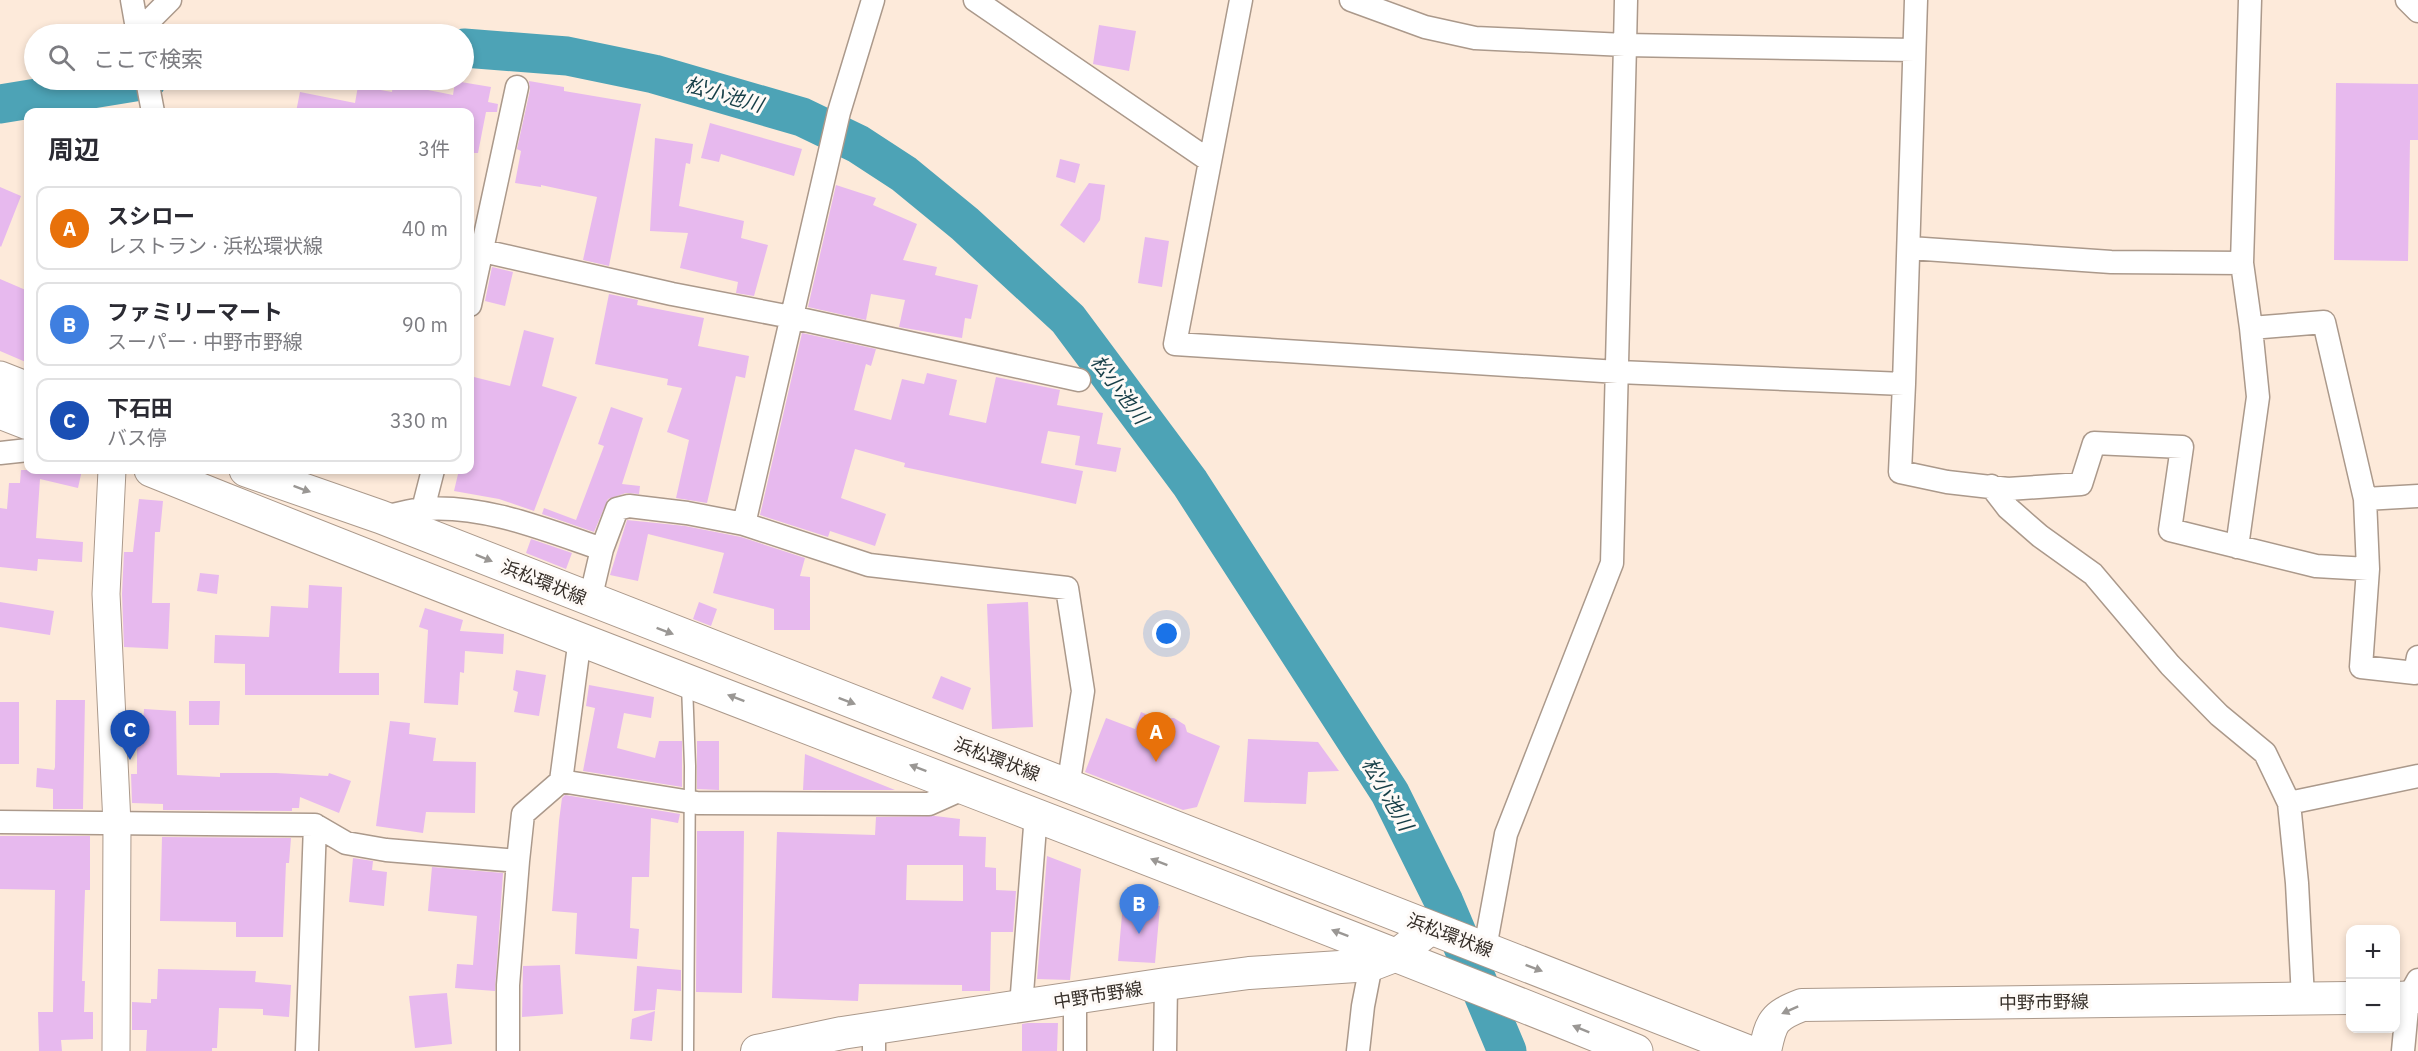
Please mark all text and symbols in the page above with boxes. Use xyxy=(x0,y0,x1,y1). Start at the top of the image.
search box xyxy=(24,24,474,90)
icon: search xyxy=(45,41,78,74)
text: ここで検索 xyxy=(93,44,203,73)
water label: 松小池川 xyxy=(682,70,768,119)
text: 周辺 xyxy=(48,132,100,166)
text: 3件 xyxy=(418,135,450,162)
text: スシロー xyxy=(107,201,195,230)
text: A xyxy=(63,215,76,242)
text: 40 m xyxy=(402,215,448,242)
text: レストラン · 浜松環状線 xyxy=(107,232,323,259)
text: ファミリーマート xyxy=(107,297,283,326)
text: B xyxy=(63,311,76,338)
text: 90 m xyxy=(402,311,448,338)
text: スーパー · 中野市野線 xyxy=(107,328,303,355)
water label: 松小池川 xyxy=(1085,349,1156,431)
text: 下石田 xyxy=(107,393,173,422)
text: C xyxy=(63,407,76,434)
text: 330 m xyxy=(390,407,448,434)
text: バス停 xyxy=(107,424,167,451)
one-way arrow xyxy=(293,485,311,495)
one-way arrow xyxy=(475,554,493,563)
street label: 浜松環状線 xyxy=(498,554,590,610)
your location xyxy=(1152,619,1181,648)
one-way arrow xyxy=(656,626,674,636)
one-way arrow xyxy=(727,693,745,703)
one-way arrow xyxy=(838,697,856,706)
pin: C xyxy=(110,710,150,760)
pin: A xyxy=(1136,712,1176,762)
street label: 浜松環状線 xyxy=(951,732,1043,786)
water label: 松小池川 xyxy=(1356,753,1421,837)
one-way arrow xyxy=(909,763,927,773)
one-way arrow xyxy=(1150,857,1168,866)
pin: B xyxy=(1120,884,1158,934)
street label: 浜松環状線 xyxy=(1404,908,1496,962)
map controls xyxy=(2346,925,2400,1033)
button: + xyxy=(2346,925,2400,979)
one-way arrow xyxy=(1331,928,1349,938)
one-way arrow xyxy=(1525,963,1543,973)
street label: 中野市野線 xyxy=(1052,977,1144,1013)
button: − xyxy=(2346,979,2400,1033)
street label: 中野市野線 xyxy=(1999,990,2089,1014)
one-way arrow xyxy=(1782,1006,1799,1015)
one-way arrow xyxy=(1572,1024,1590,1034)

